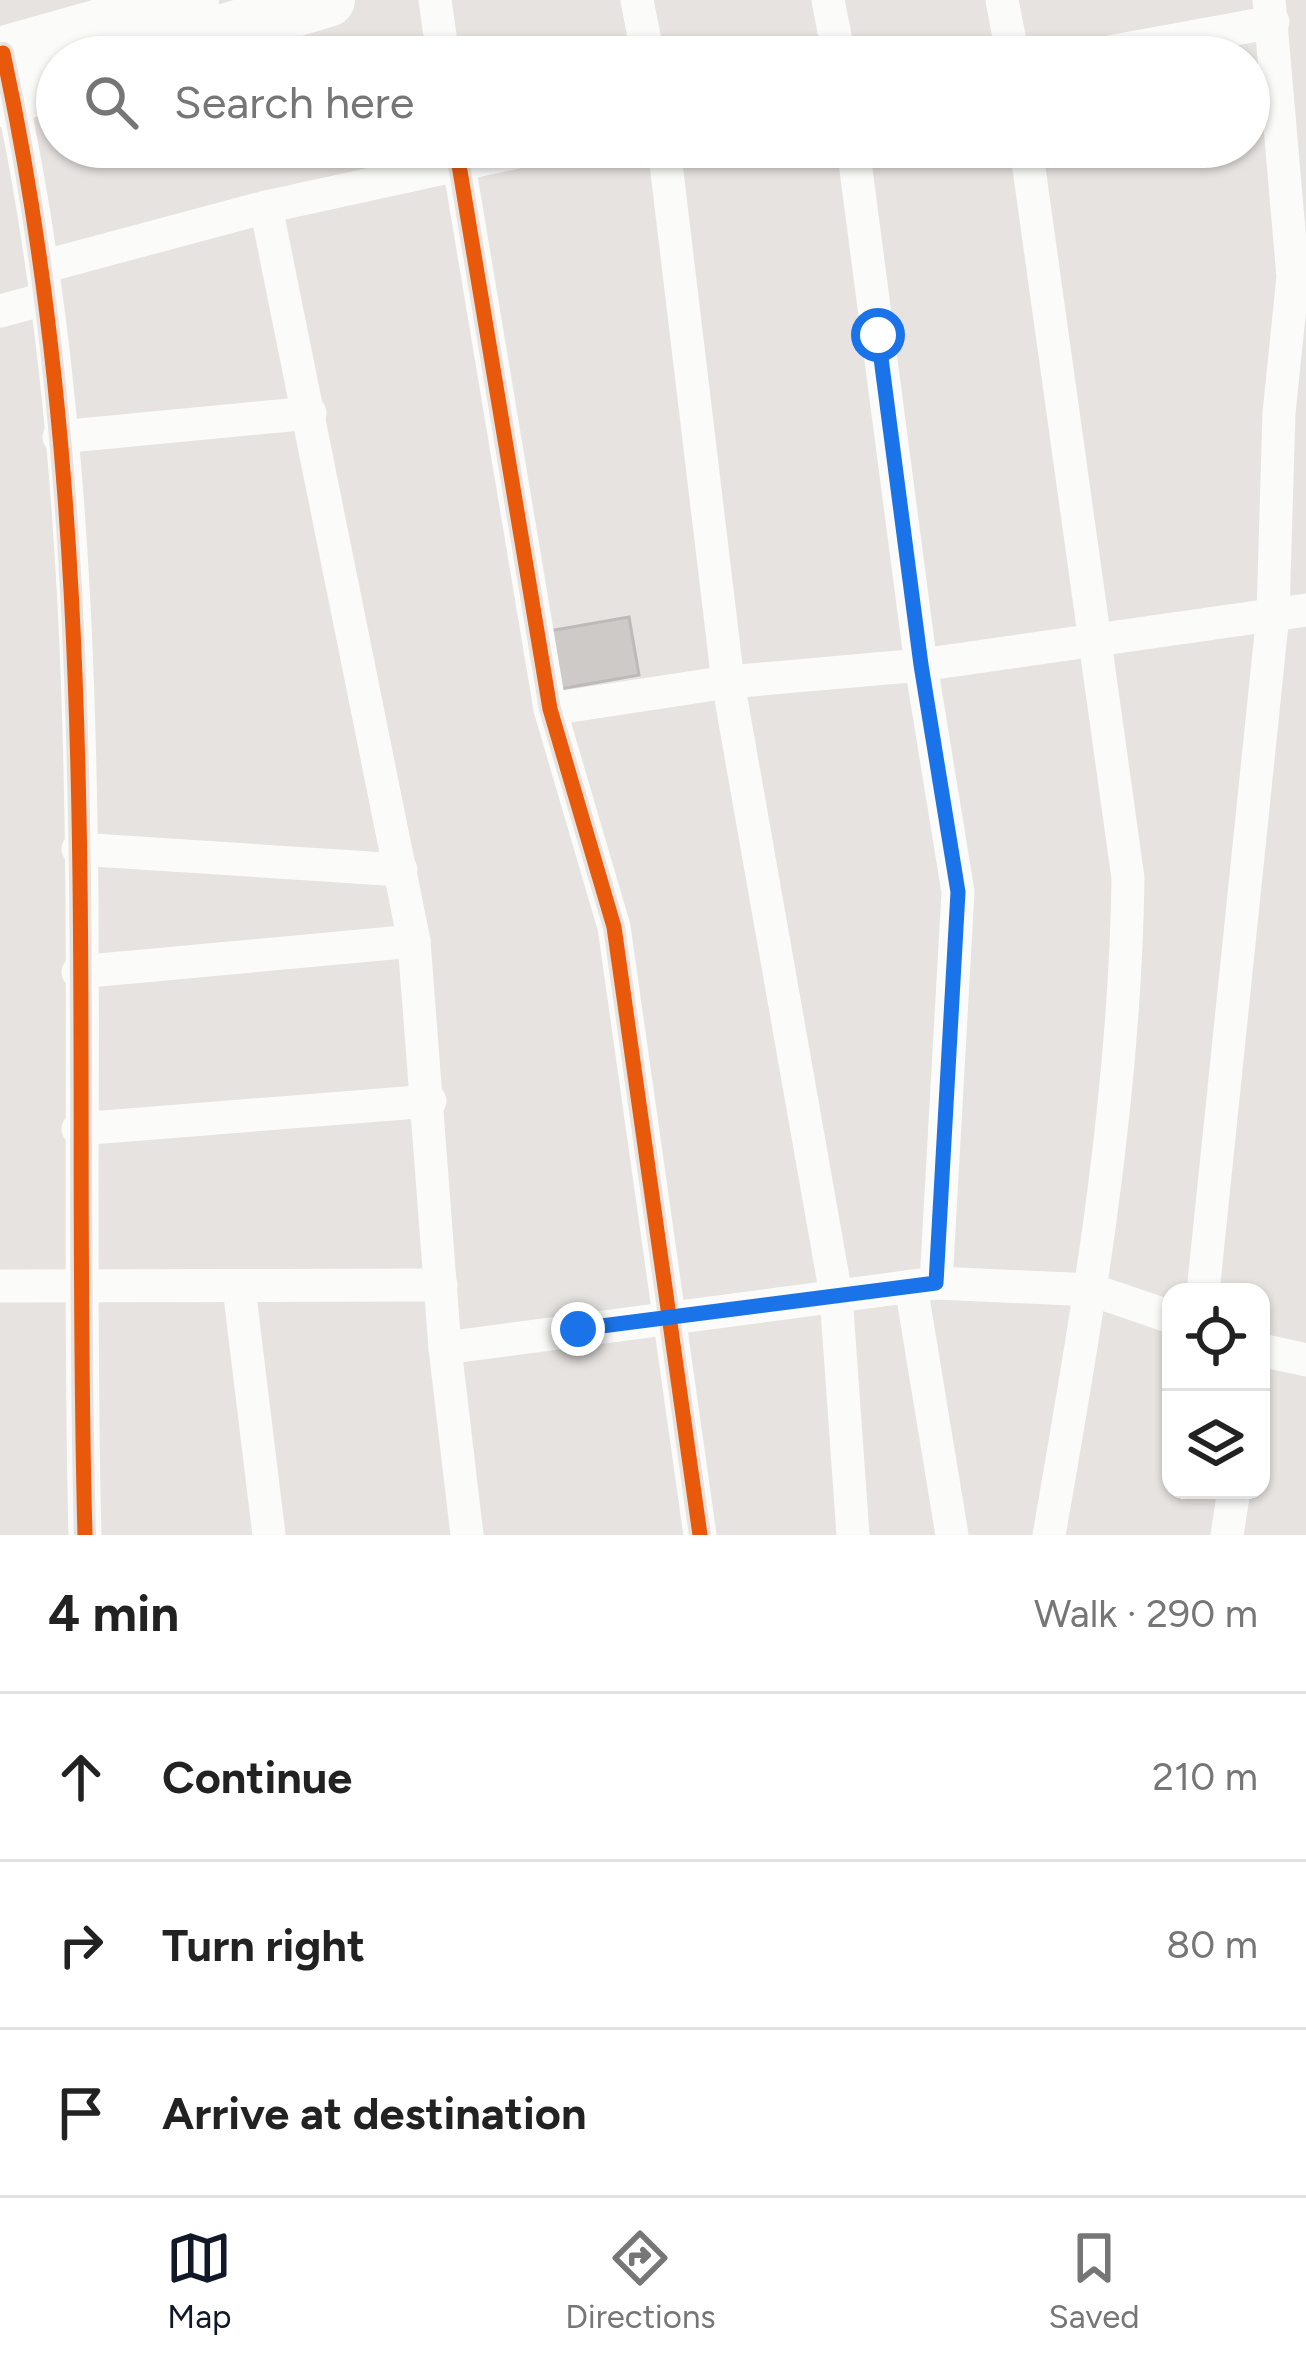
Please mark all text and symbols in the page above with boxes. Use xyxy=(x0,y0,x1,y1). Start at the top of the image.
search box xyxy=(36,36,1270,168)
icon: search xyxy=(78,69,144,135)
text: Search here xyxy=(174,75,414,129)
route start xyxy=(851,308,905,362)
map controls xyxy=(1162,1283,1270,1499)
button: locate xyxy=(1162,1283,1270,1391)
route end xyxy=(551,1302,605,1356)
button: layers xyxy=(1162,1391,1270,1499)
text: 4 min xyxy=(48,1583,179,1644)
text: Walk · 290 m xyxy=(1034,1590,1258,1637)
icon: ahead xyxy=(48,1744,114,1810)
text: Continue xyxy=(162,1750,352,1804)
text: 210 m xyxy=(1152,1753,1258,1800)
icon: right xyxy=(48,1912,114,1978)
text: Turn right xyxy=(162,1918,365,1972)
text: 80 m xyxy=(1166,1921,1258,1968)
icon: arrive xyxy=(48,2080,114,2146)
text: Arrive at destination xyxy=(162,2086,586,2140)
tab: Map xyxy=(166,2225,232,2336)
tab: Directions xyxy=(565,2225,716,2336)
tab: Saved xyxy=(1049,2225,1140,2336)

